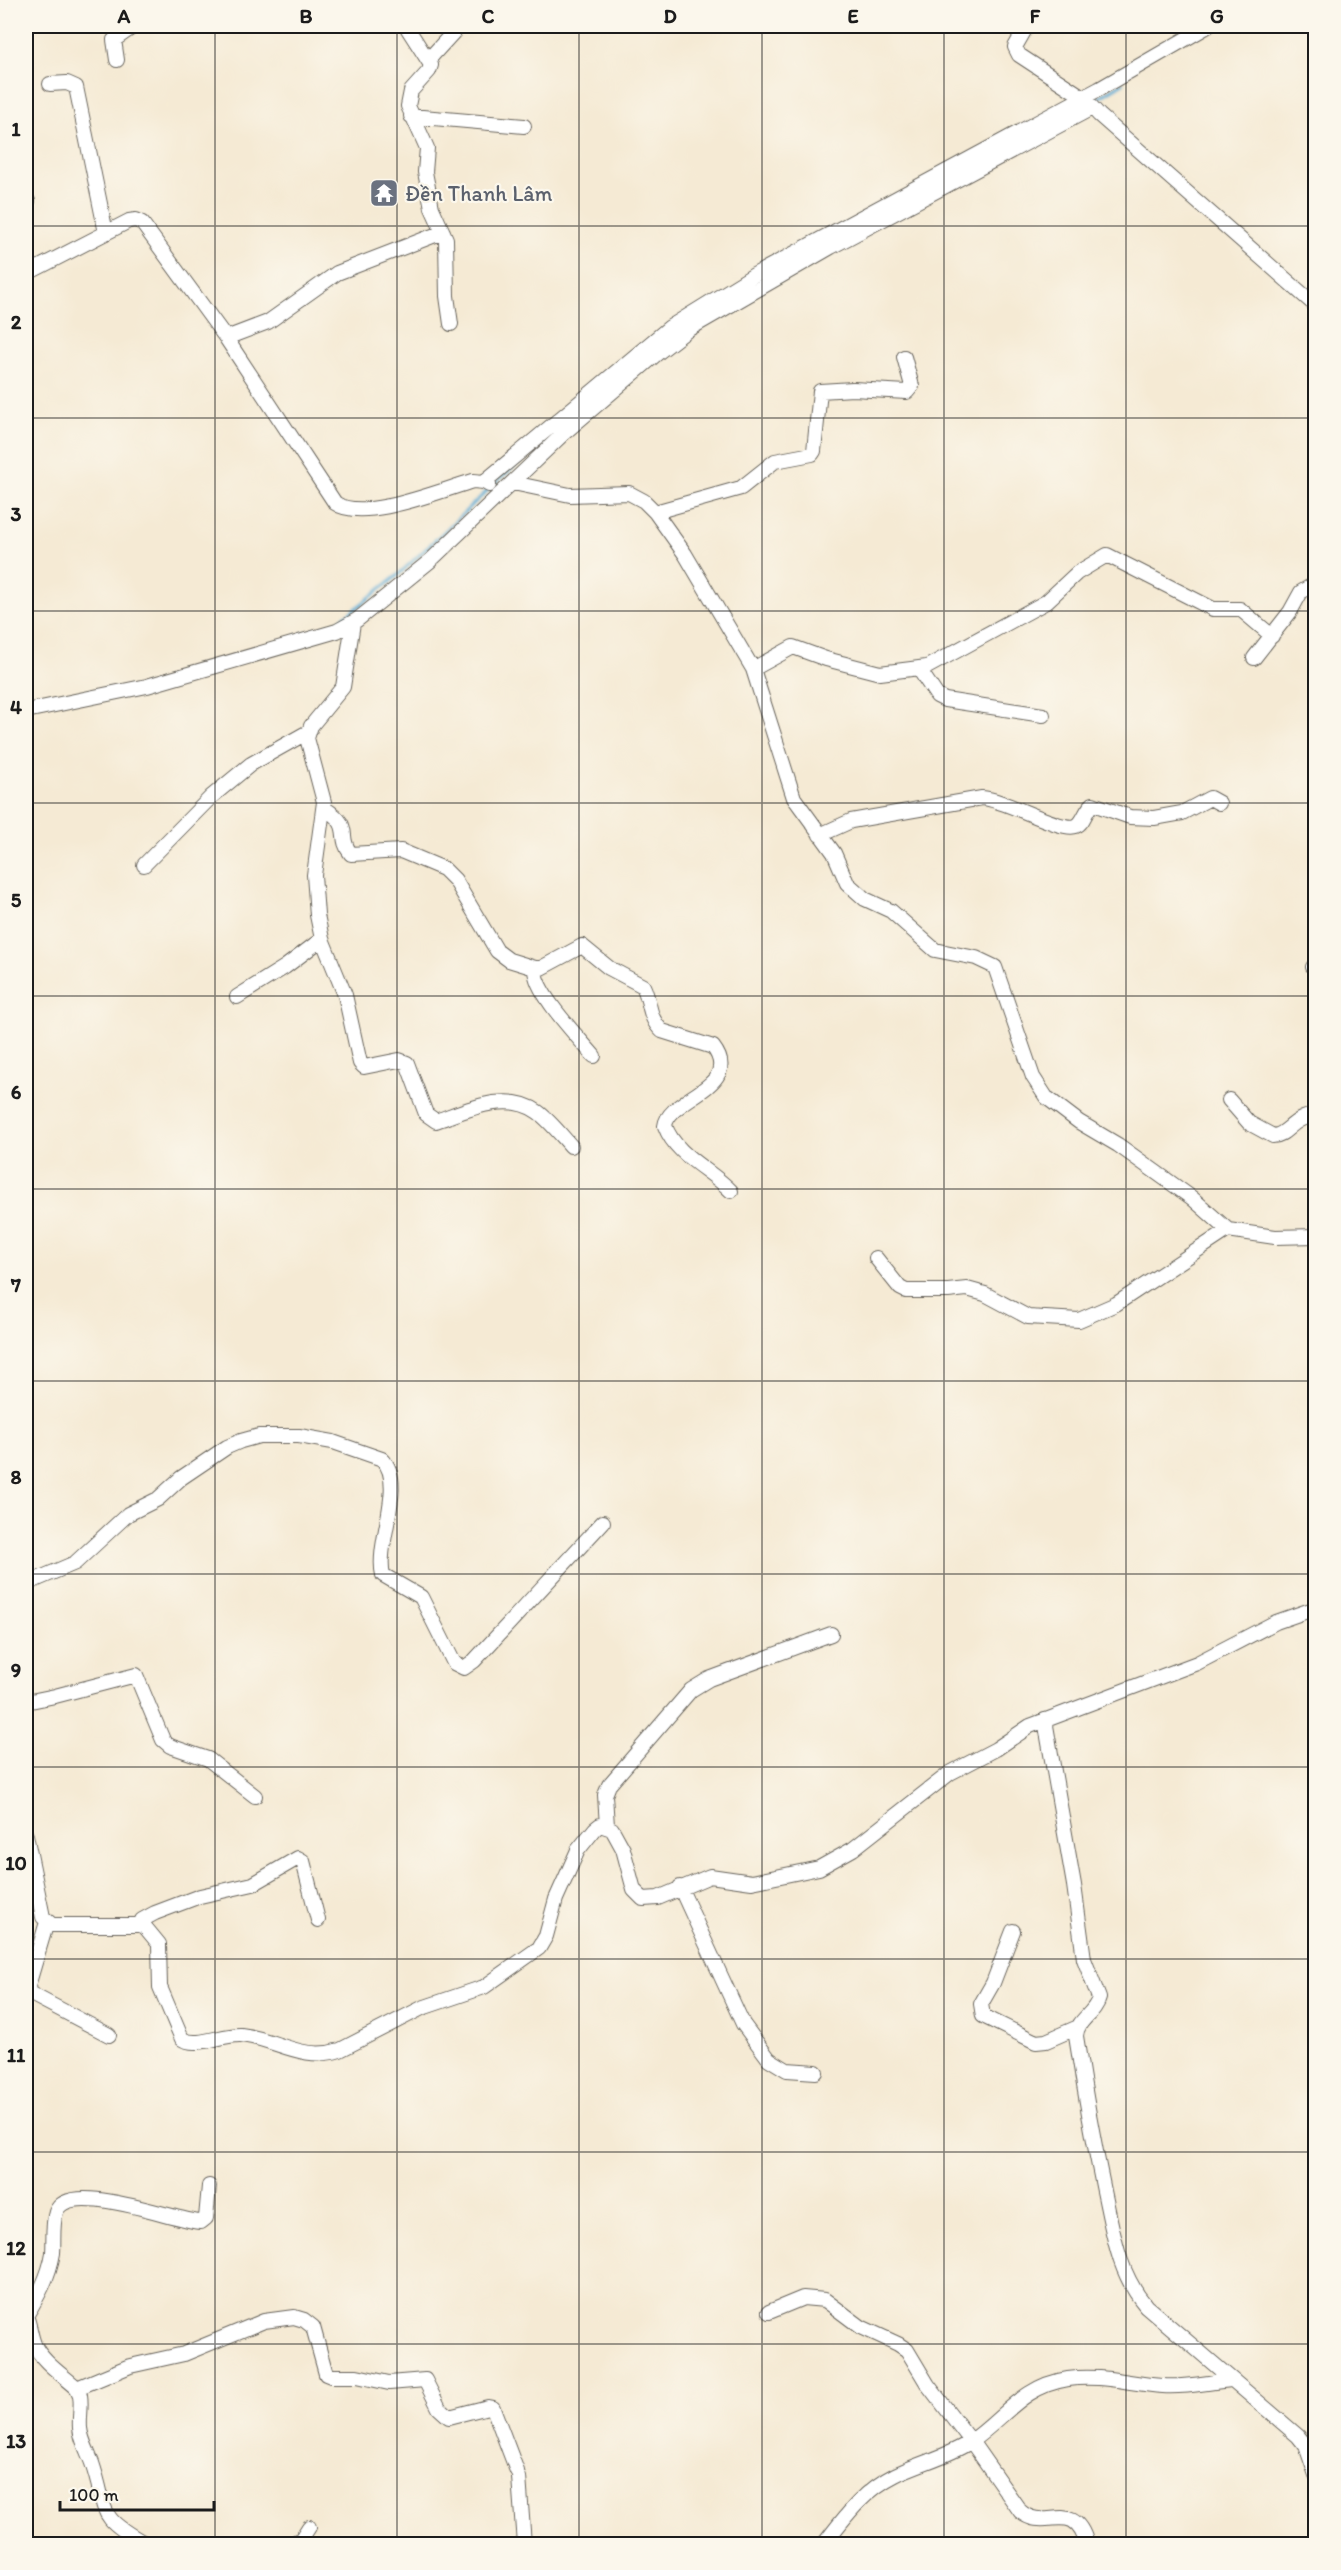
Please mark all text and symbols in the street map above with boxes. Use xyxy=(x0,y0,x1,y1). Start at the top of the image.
text: A xyxy=(117,4,131,28)
text: B xyxy=(300,4,313,28)
text: C xyxy=(482,4,495,28)
text: D xyxy=(663,4,677,28)
text: E xyxy=(847,4,859,28)
text: F xyxy=(1030,4,1041,28)
text: G xyxy=(1210,4,1224,28)
text: 1 xyxy=(11,117,21,141)
temple icon: Đền Thanh Lâm xyxy=(368,177,400,209)
place label: Đền Thanh Lâm xyxy=(405,180,553,207)
text: 2 xyxy=(11,310,22,334)
text: 3 xyxy=(11,502,22,526)
text: 4 xyxy=(10,695,22,719)
text: 5 xyxy=(11,888,22,912)
text: 6 xyxy=(11,1080,22,1104)
text: 7 xyxy=(10,1273,21,1297)
text: 8 xyxy=(11,1465,22,1489)
text: 9 xyxy=(11,1658,21,1682)
text: 10 xyxy=(5,1851,27,1875)
text: 11 xyxy=(7,2043,26,2067)
text: 12 xyxy=(6,2236,26,2260)
text: 13 xyxy=(6,2429,26,2453)
scale bar xyxy=(60,2474,214,2512)
text: 100 m xyxy=(69,2484,119,2506)

